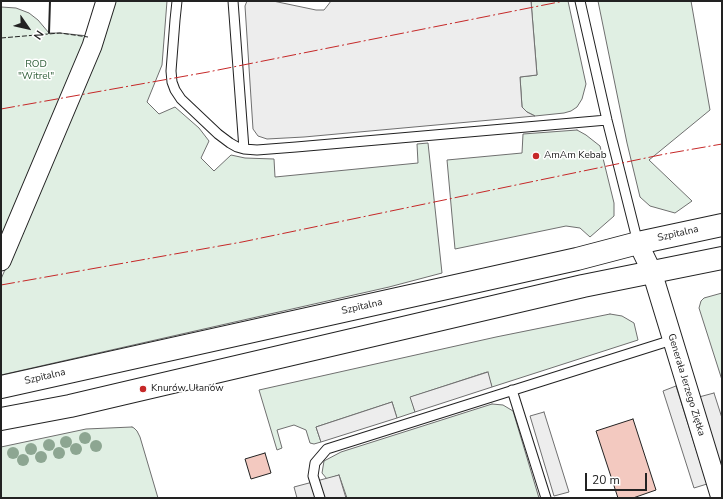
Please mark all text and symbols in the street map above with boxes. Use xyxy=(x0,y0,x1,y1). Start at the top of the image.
north arrow xyxy=(8,8,48,48)
text: N xyxy=(30,27,47,43)
park label: ROD "Witrel" xyxy=(18,59,54,82)
place label: AmAm Kebab xyxy=(544,150,607,162)
marker: AmAm Kebab xyxy=(531,151,541,161)
street label: Szpitalna xyxy=(656,223,700,245)
street label: Szpitalna xyxy=(340,296,384,318)
street label: Generała Jerzego Ziętka xyxy=(665,332,707,438)
street label: Szpitalna xyxy=(23,366,67,388)
place label: Knurów Ułanów xyxy=(151,383,224,395)
marker: Knurów Ułanów xyxy=(138,384,148,394)
scale bar xyxy=(587,465,649,491)
text: 20 m xyxy=(592,472,620,488)

